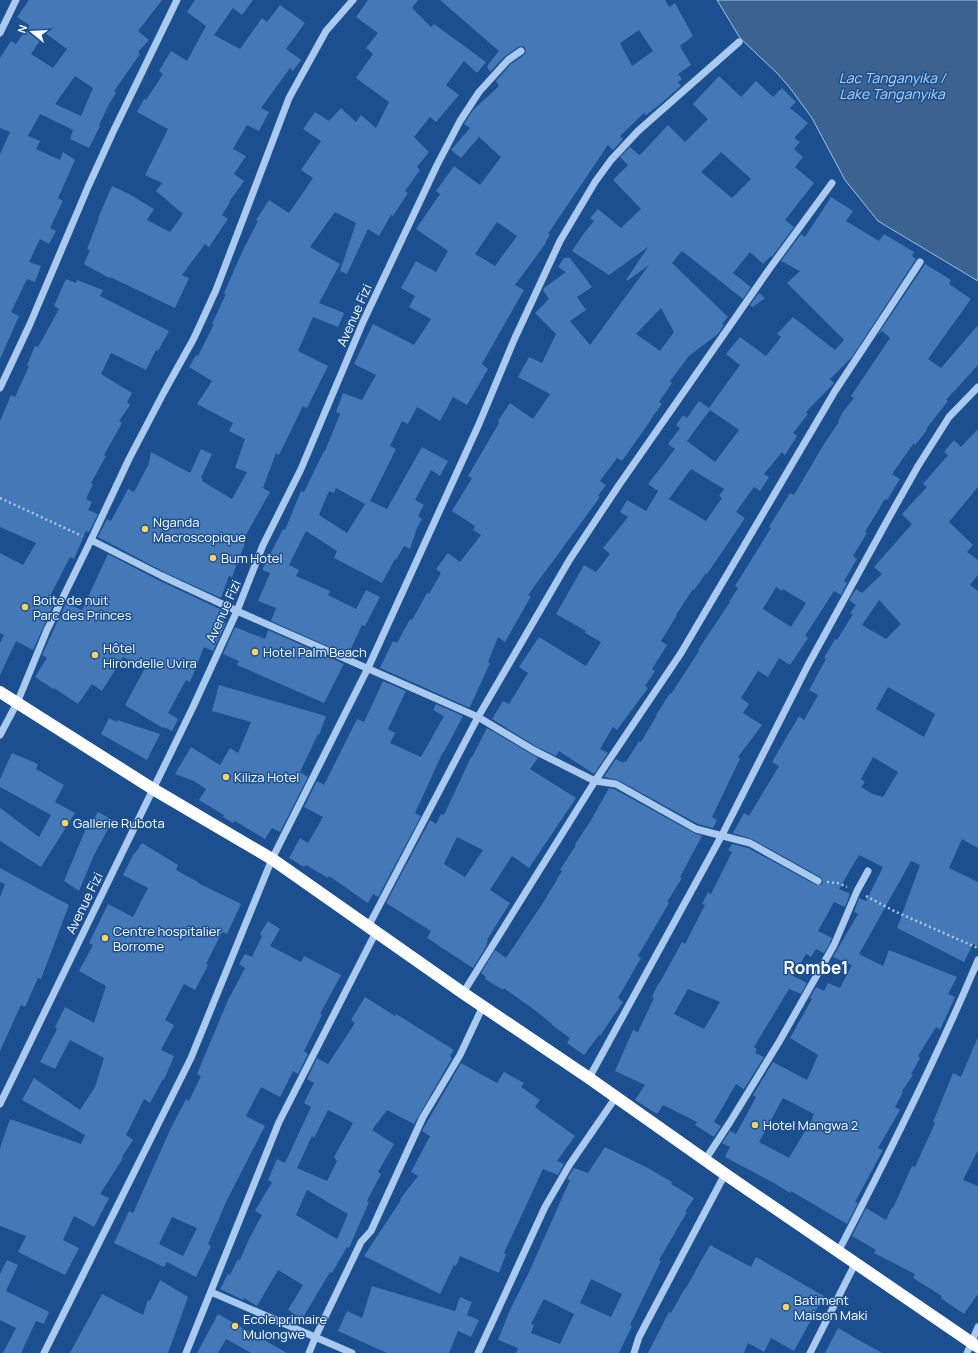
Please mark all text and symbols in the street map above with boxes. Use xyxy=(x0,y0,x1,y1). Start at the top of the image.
north arrow xyxy=(12,12,52,52)
text: N xyxy=(14,23,30,35)
water label: Lac Tanganyika / Lake Tanganyika xyxy=(839,68,948,103)
street label: Avenue Fizi xyxy=(332,281,376,349)
place label: Nganda Macroscopique xyxy=(153,513,246,546)
marker: Nganda Macroscopique xyxy=(140,524,150,534)
place label: Bum Hotel xyxy=(221,549,282,567)
marker: Bum Hotel xyxy=(208,553,218,563)
street label: Avenue Fizi xyxy=(201,577,245,645)
place label: Boite de nuit Parc des Princes xyxy=(33,591,132,624)
marker: Boite de nuit Parc des Princes xyxy=(20,602,30,612)
place label: Hôtel Hirondelle Uvira xyxy=(103,639,197,672)
place label: Hotel Palm Beach xyxy=(263,643,367,661)
marker: Hotel Palm Beach xyxy=(250,647,260,657)
marker: Hôtel Hirondelle Uvira xyxy=(90,650,100,660)
place label: Kiliza Hotel xyxy=(234,768,299,786)
marker: Kiliza Hotel xyxy=(221,772,231,782)
place label: Gallerie Rubota xyxy=(73,814,165,832)
marker: Gallerie Rubota xyxy=(60,818,70,828)
street label: Avenue Fizi xyxy=(61,869,107,937)
place label: Centre hospitalier Borrome xyxy=(113,922,221,955)
marker: Centre hospitalier Borrome xyxy=(100,933,110,943)
district label: Rombe1 xyxy=(783,956,849,979)
place label: Hotel Mangwa 2 xyxy=(763,1116,858,1134)
marker: Hotel Mangwa 2 xyxy=(750,1120,760,1130)
place label: Batiment Maison Maki xyxy=(794,1291,868,1324)
marker: Batiment Maison Maki xyxy=(781,1302,791,1312)
place label: Ecole primaire Mulongwe xyxy=(243,1310,328,1343)
marker: Ecole primaire Mulongwe xyxy=(230,1321,240,1331)

